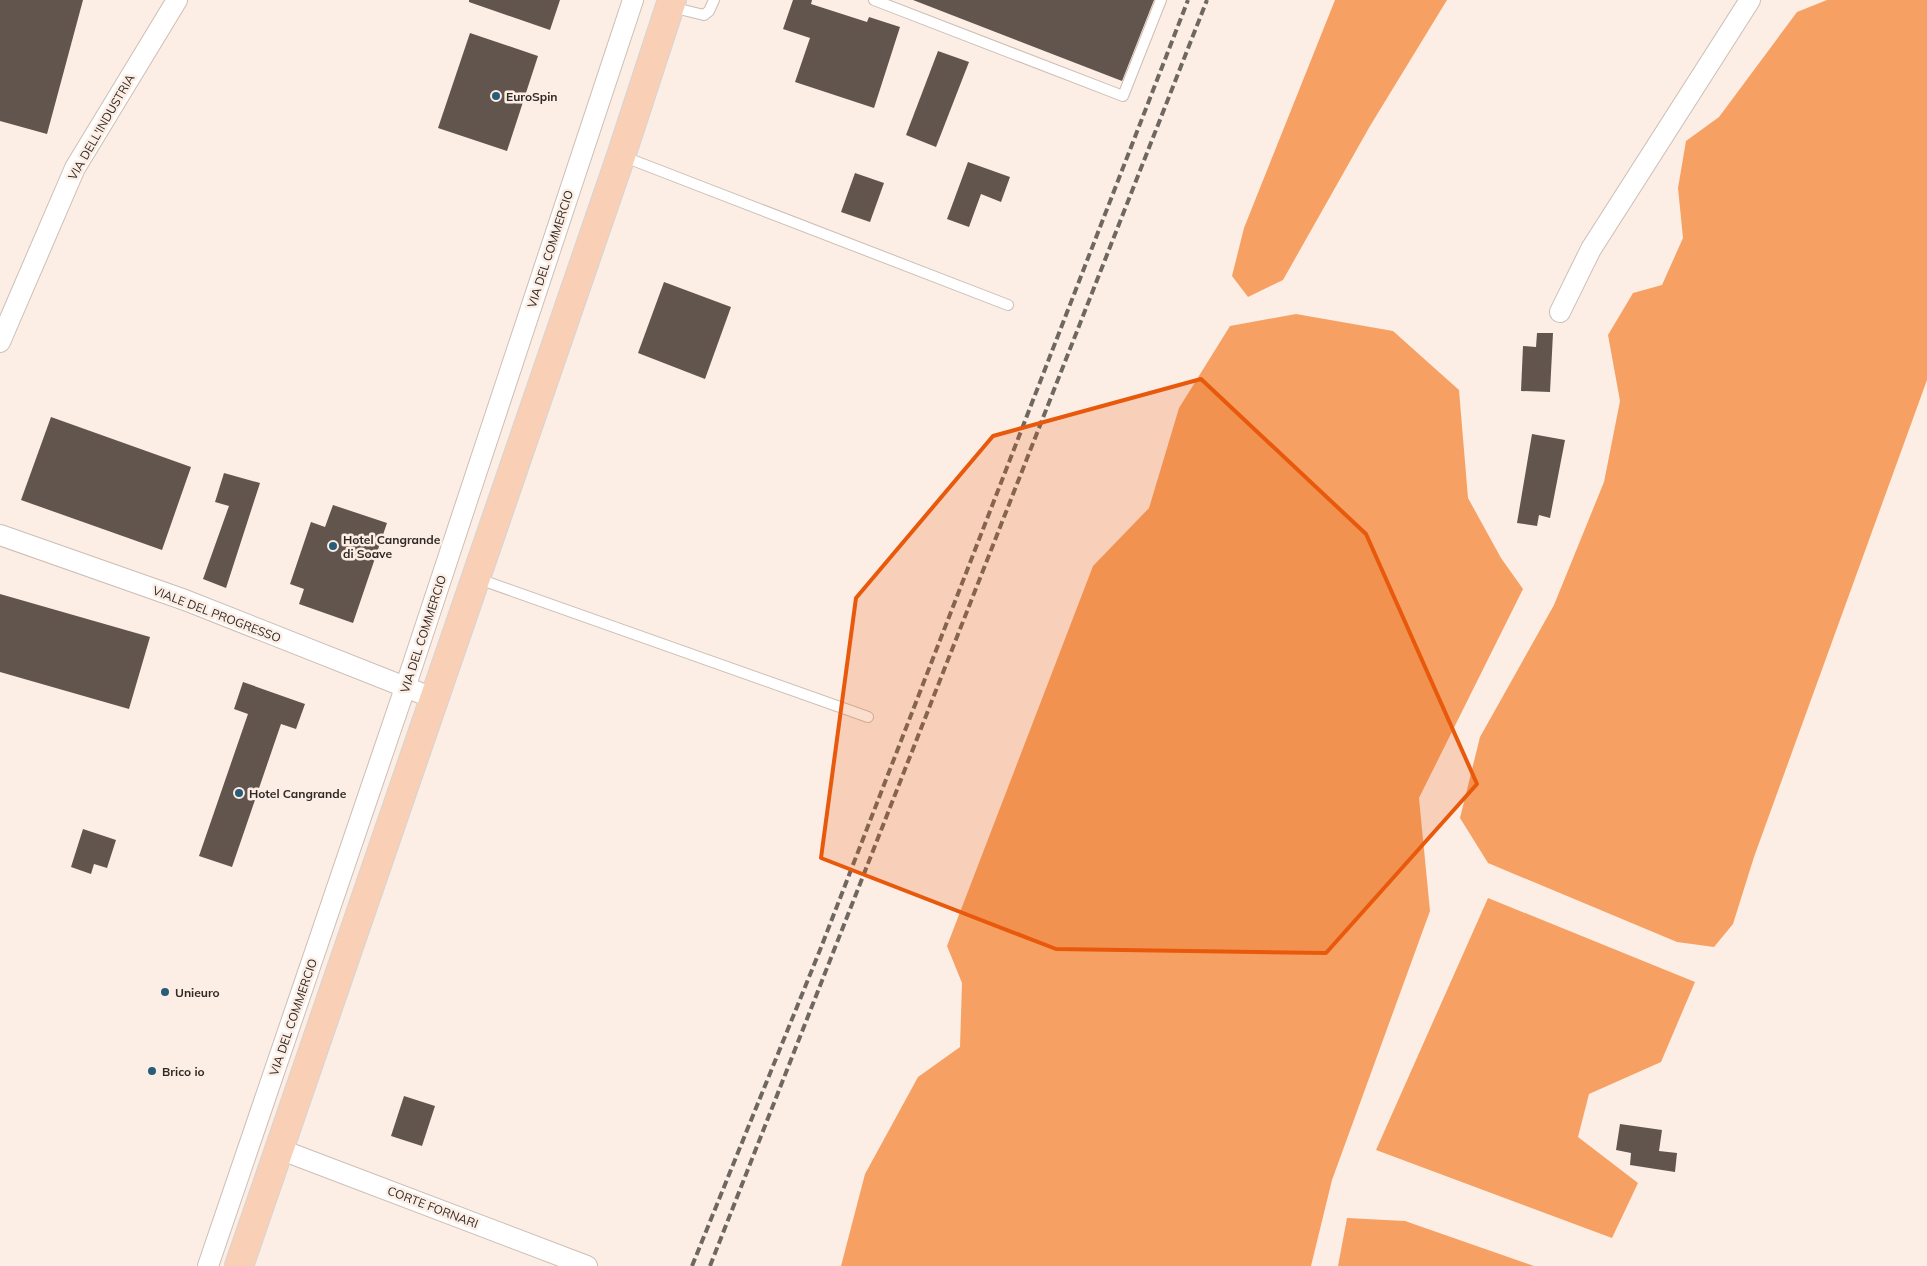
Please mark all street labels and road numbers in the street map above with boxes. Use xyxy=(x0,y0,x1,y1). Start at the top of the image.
street label: VIA DELL'INDUSTRIA xyxy=(65,71,138,183)
street label: VIA DEL COMMERCIO xyxy=(524,188,576,310)
street label: VIA DEL COMMERCIO xyxy=(397,573,449,695)
street label: VIALE DEL PROGRESSO xyxy=(151,583,283,645)
street label: VIA DEL COMMERCIO xyxy=(266,956,320,1078)
street label: CORTE FORNARI xyxy=(385,1183,481,1231)

